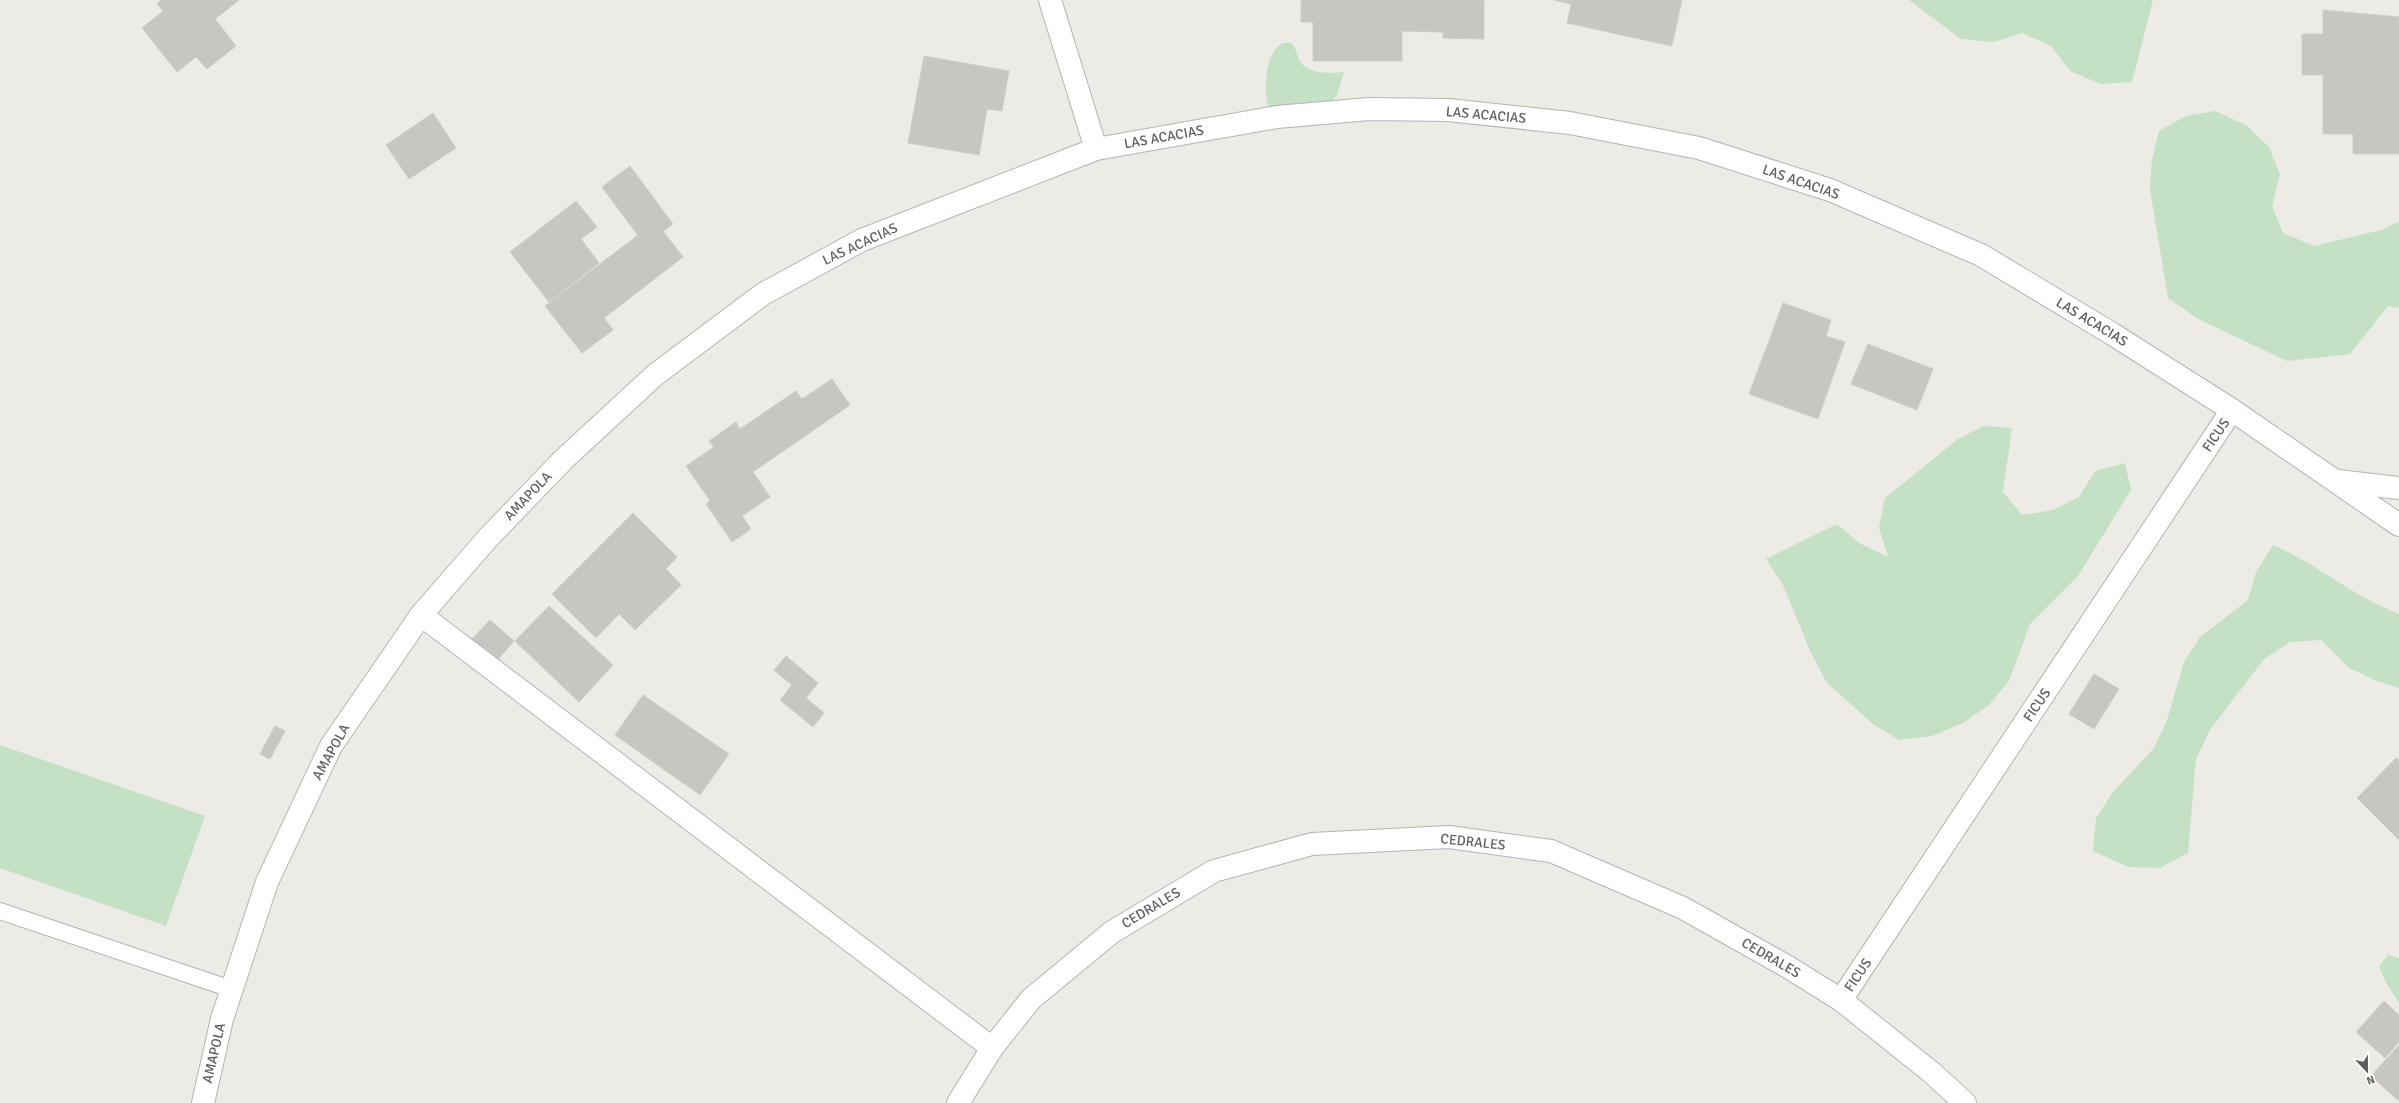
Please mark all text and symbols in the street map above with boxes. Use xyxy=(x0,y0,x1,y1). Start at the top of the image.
street label: LAS ACACIAS xyxy=(1445,103,1527,127)
street label: LAS ACACIAS xyxy=(1123,122,1205,152)
street label: LAS ACACIAS xyxy=(1760,161,1842,203)
street label: LAS ACACIAS xyxy=(820,219,900,269)
street label: LAS ACACIAS xyxy=(2053,294,2131,350)
street label: FICUS xyxy=(2199,415,2234,455)
street label: AMAPOLA xyxy=(501,468,556,524)
street label: FICUS xyxy=(2020,685,2055,725)
street label: AMAPOLA xyxy=(309,721,354,783)
street label: CEDRALES xyxy=(1440,830,1507,854)
street label: CEDRALES xyxy=(1119,884,1184,932)
street label: CEDRALES xyxy=(1738,934,1804,982)
street label: FICUS xyxy=(1841,955,1876,995)
street label: AMAPOLA xyxy=(199,1021,229,1085)
north arrow xyxy=(2347,1051,2387,1091)
text: N xyxy=(2365,1072,2377,1087)

